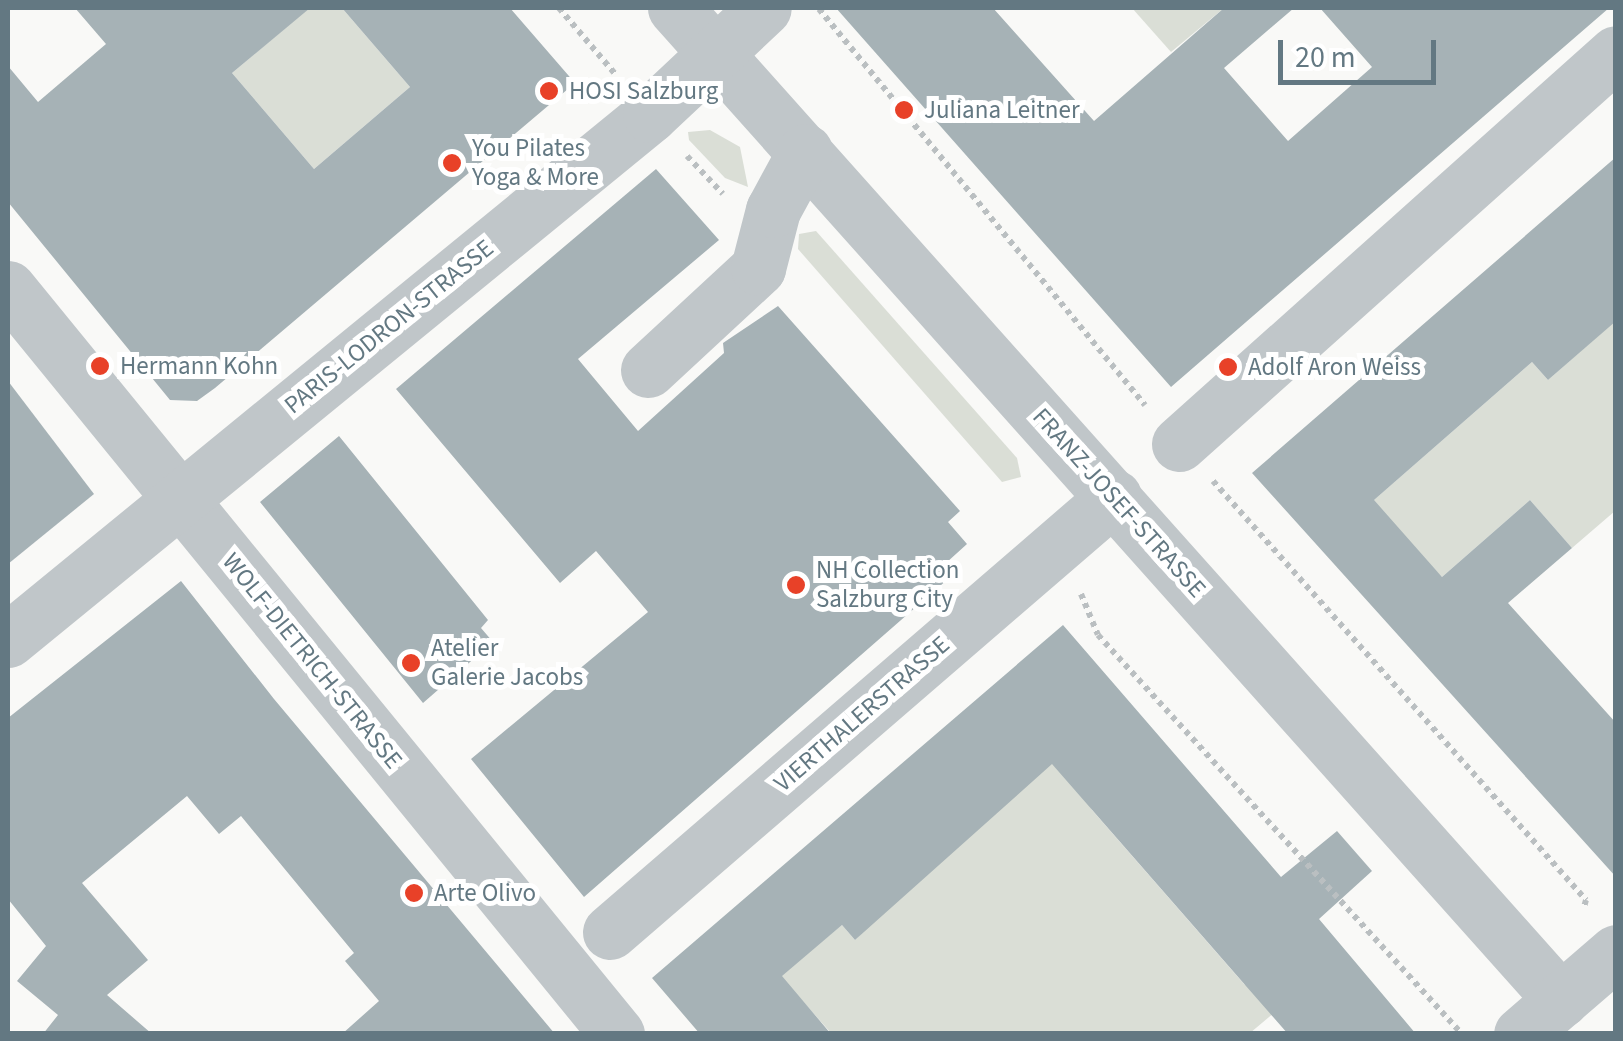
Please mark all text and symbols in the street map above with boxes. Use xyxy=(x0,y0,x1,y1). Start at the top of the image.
scale bar xyxy=(1283,20,1440,82)
text: 20 m xyxy=(1295,36,1356,79)
place label: HOSI Salzburg xyxy=(569,76,718,106)
marker: HOSI Salzburg xyxy=(538,80,560,102)
place label: Juliana Leitner xyxy=(924,95,1080,125)
marker: Juliana Leitner xyxy=(893,99,915,121)
place label: You Pilates Yoga & More xyxy=(472,134,599,193)
marker: You Pilates Yoga & More xyxy=(441,152,463,174)
street label: PARIS-LODRON-STRASSE xyxy=(278,233,500,421)
place label: Hermann Kohn xyxy=(120,351,278,381)
place label: Adolf Aron Weiss xyxy=(1248,352,1421,382)
marker: Hermann Kohn xyxy=(89,355,111,377)
marker: Adolf Aron Weiss xyxy=(1217,356,1239,378)
street label: FRANZ-JOSEF-STRASSE xyxy=(1026,402,1212,604)
street label: WOLF-DIETRICH-STRASSE xyxy=(216,547,408,775)
place label: NH Collection Salzburg City xyxy=(816,556,959,615)
marker: NH Collection Salzburg City xyxy=(785,574,807,596)
street label: VIERTHALERSTRASSE xyxy=(768,630,956,798)
place label: Atelier Galerie Jacobs xyxy=(431,634,583,693)
marker: Atelier Galerie Jacobs xyxy=(400,652,422,674)
place label: Arte Olivo xyxy=(434,878,536,908)
marker: Arte Olivo xyxy=(403,882,425,904)

